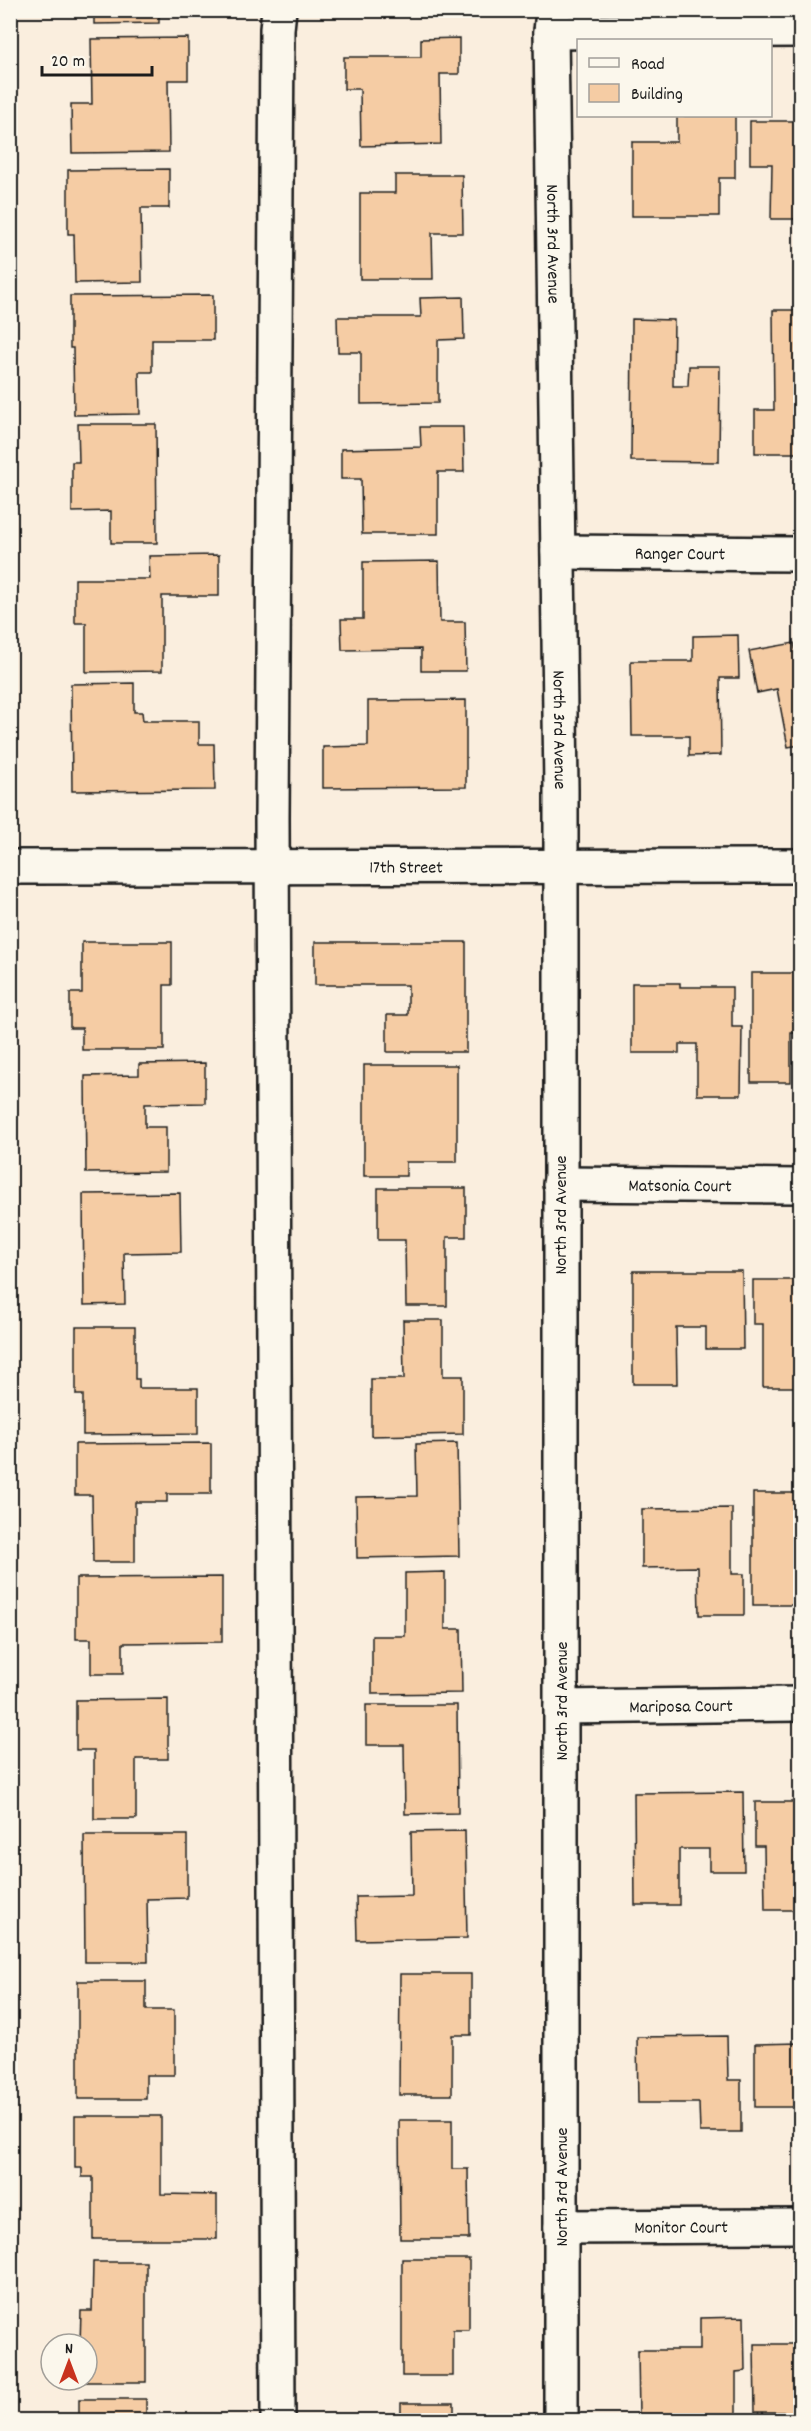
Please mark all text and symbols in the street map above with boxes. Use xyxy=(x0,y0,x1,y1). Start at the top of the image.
scale bar xyxy=(42,39,152,77)
legend xyxy=(577,39,772,117)
text: 20 m xyxy=(51,50,85,75)
text: Road xyxy=(631,53,665,78)
text: Building xyxy=(631,83,683,108)
street label: North 3rd Avenue xyxy=(538,184,565,304)
street label: Ranger Court xyxy=(635,543,726,568)
street label: North 3rd Avenue xyxy=(544,670,571,790)
street label: 17th Street xyxy=(369,856,443,882)
street label: North 3rd Avenue xyxy=(550,1155,575,1275)
street label: Matsonia Court xyxy=(628,1175,732,1200)
street label: North 3rd Avenue xyxy=(551,1641,576,1761)
street label: Mariposa Court xyxy=(629,1695,733,1721)
street label: North 3rd Avenue xyxy=(551,2127,576,2247)
street label: Monitor Court xyxy=(634,2216,728,2242)
north arrow xyxy=(39,2332,99,2392)
text: N xyxy=(65,2338,73,2361)

